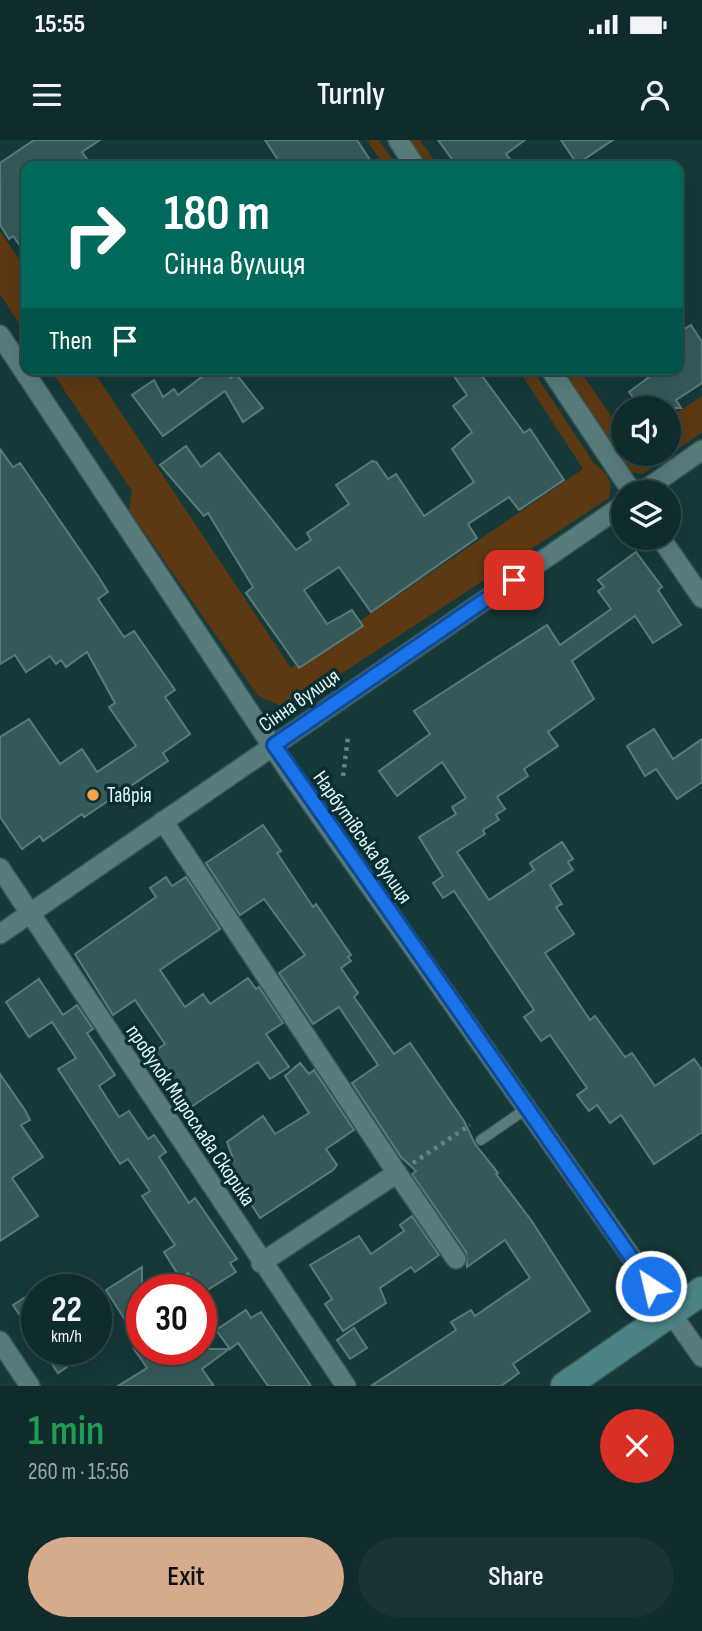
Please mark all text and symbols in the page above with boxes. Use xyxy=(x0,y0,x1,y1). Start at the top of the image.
text: 15:55 xyxy=(35,9,85,40)
text: Turnly xyxy=(317,75,385,114)
icon: menu xyxy=(28,76,66,114)
icon: person xyxy=(636,76,674,114)
text: 180 m xyxy=(164,185,270,244)
icon: right xyxy=(49,189,140,280)
text: Сінна вулиця xyxy=(164,245,306,284)
icon: arrive xyxy=(106,322,144,360)
text: Then xyxy=(49,326,92,357)
map controls xyxy=(611,396,681,550)
button: sound xyxy=(611,396,681,466)
button: layers xyxy=(611,480,681,550)
pin xyxy=(484,550,544,610)
icon: arrive xyxy=(495,561,533,599)
street label: Сінна вулиця xyxy=(254,664,345,737)
street label: Нарбутівська вулиця xyxy=(308,766,418,908)
place label: Таврія xyxy=(107,783,152,808)
marker: Таврія xyxy=(85,787,101,803)
street label: провулок Мирослава Скорика xyxy=(121,1020,261,1211)
position arrow xyxy=(614,1249,688,1323)
speed limit sign: 30 xyxy=(126,1274,217,1365)
text: 22 xyxy=(51,1289,82,1332)
text: km/h xyxy=(51,1326,82,1347)
text: 1 min xyxy=(28,1406,104,1457)
button: close xyxy=(600,1409,674,1483)
text: 260 m · 15:56 xyxy=(28,1458,129,1486)
button: Exit xyxy=(28,1537,344,1617)
button: Share xyxy=(358,1537,674,1617)

